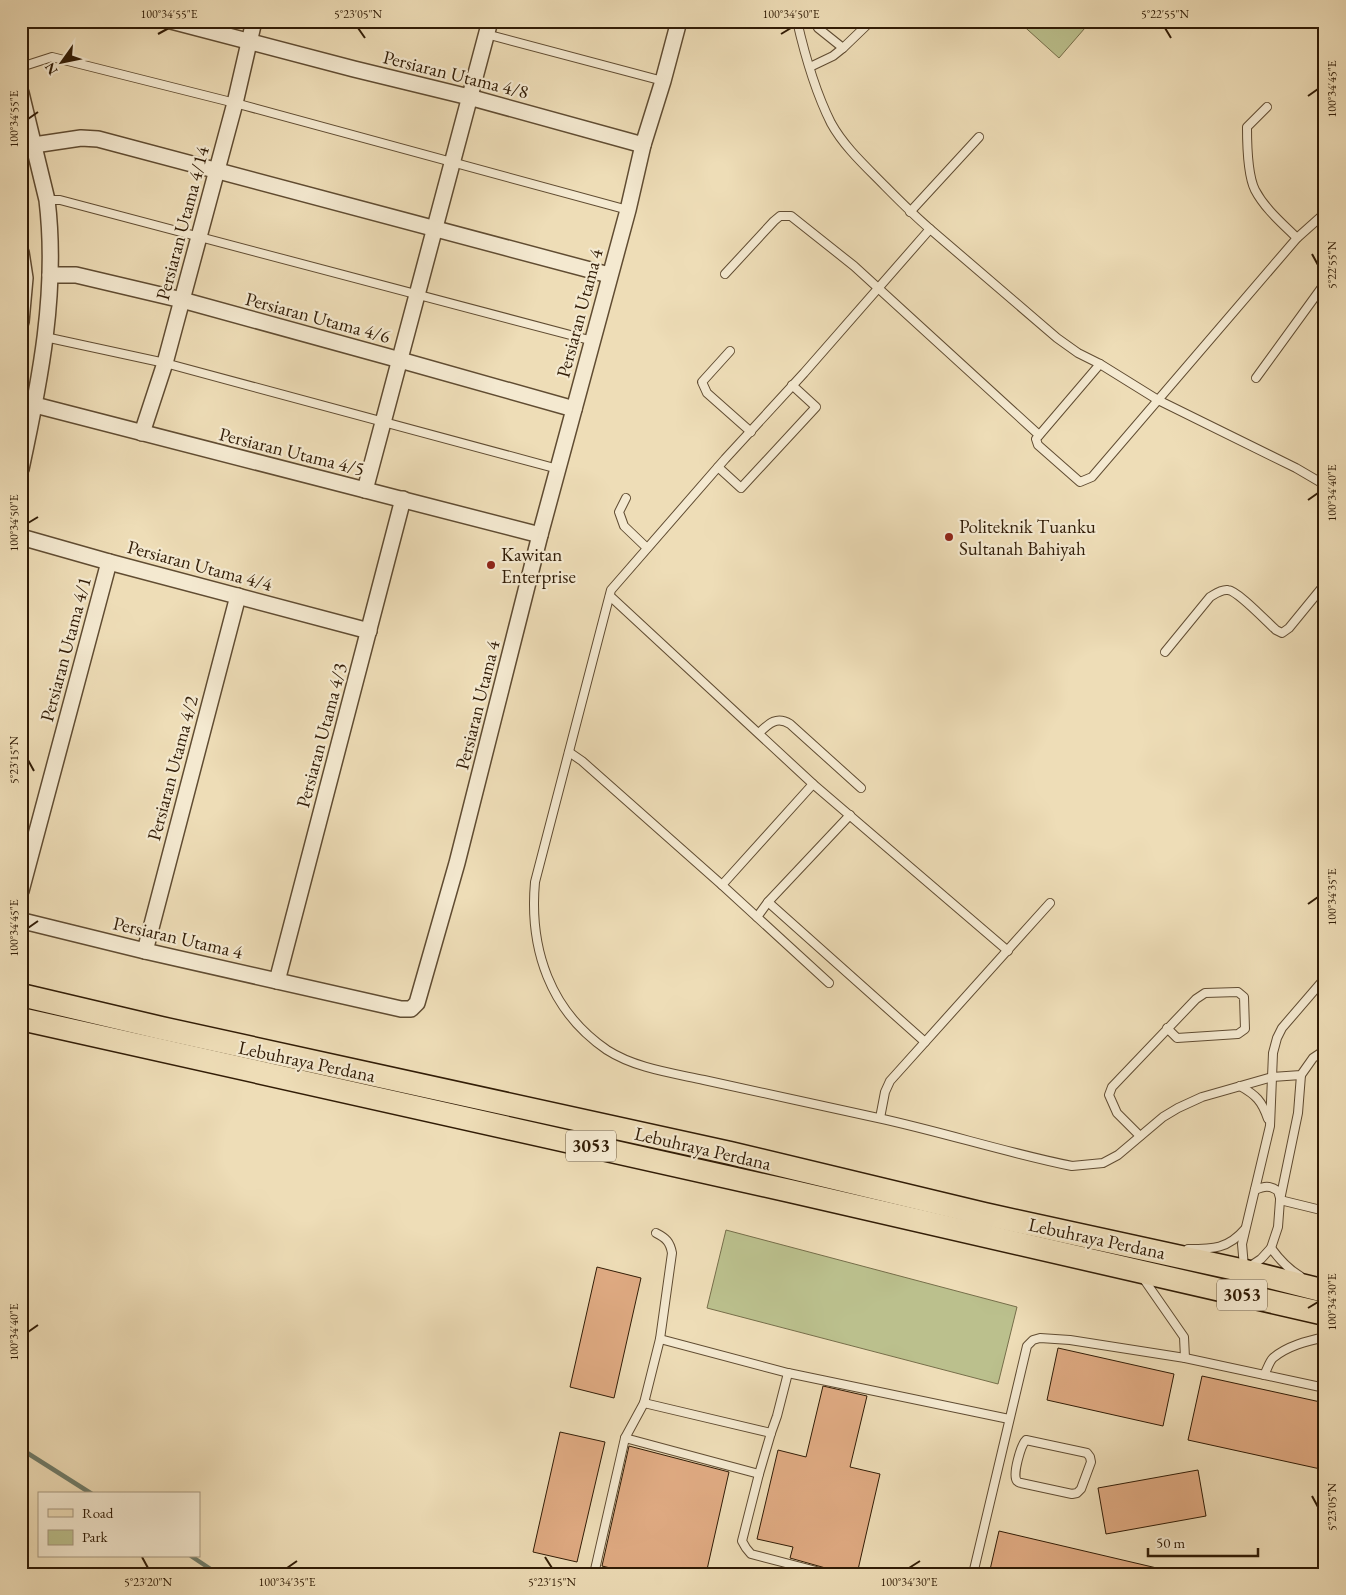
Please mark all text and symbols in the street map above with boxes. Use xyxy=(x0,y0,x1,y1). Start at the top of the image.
text: 100°34'55"E xyxy=(141,6,198,22)
text: 5°23'05"N xyxy=(334,6,383,22)
text: 100°34'50"E xyxy=(763,6,820,22)
text: 5°22'55"N xyxy=(1141,6,1190,22)
north arrow xyxy=(38,38,88,88)
street label: Persiaran Utama 4/8 xyxy=(381,44,531,105)
text: N xyxy=(40,59,62,79)
text: 100°34'45"E xyxy=(1324,60,1340,117)
text: 100°34'55"E xyxy=(6,90,22,147)
street label: Persiaran Utama 4/14 xyxy=(150,143,215,303)
text: 5°22'55"N xyxy=(1324,240,1340,289)
street label: Persiaran Utama 4 xyxy=(550,245,609,380)
street label: Persiaran Utama 4/6 xyxy=(243,286,393,349)
street label: Persiaran Utama 4/5 xyxy=(217,421,367,482)
text: 100°34'40"E xyxy=(1324,464,1340,521)
text: 100°34'50"E xyxy=(6,494,22,551)
place label: Politeknik Tuanku Sultanah Bahiyah xyxy=(959,514,1096,561)
marker: Politeknik Tuanku Sultanah Bahiyah xyxy=(943,531,955,543)
street label: Persiaran Utama 4/4 xyxy=(125,534,276,597)
place label: Kawitan Enterprise xyxy=(501,542,576,589)
marker: Kawitan Enterprise xyxy=(485,559,497,571)
street label: Persiaran Utama 4/1 xyxy=(34,574,97,724)
street label: Persiaran Utama 4 xyxy=(449,637,506,772)
street label: Persiaran Utama 4/3 xyxy=(290,660,353,810)
street label: Persiaran Utama 4/2 xyxy=(141,693,204,843)
text: 5°23'15"N xyxy=(6,735,22,784)
text: 100°34'35"E xyxy=(1324,868,1340,925)
text: 100°34'45"E xyxy=(6,899,22,956)
street label: Persiaran Utama 4 xyxy=(111,910,246,965)
street label: Lebuhraya Perdana xyxy=(236,1035,378,1088)
street label: Lebuhraya Perdana xyxy=(632,1121,774,1176)
road number: 3053 xyxy=(566,1130,616,1162)
street label: Lebuhraya Perdana xyxy=(1026,1212,1168,1265)
text: 100°34'30"E xyxy=(1324,1273,1340,1330)
road number: 3053 xyxy=(1217,1280,1267,1310)
text: 100°34'40"E xyxy=(6,1303,22,1360)
text: 5°23'05"N xyxy=(1324,1482,1340,1531)
legend xyxy=(38,1492,200,1558)
text: Road xyxy=(82,1503,114,1522)
scale bar xyxy=(1148,1525,1258,1557)
text: Park xyxy=(82,1527,109,1546)
text: 50 m xyxy=(1156,1533,1185,1552)
text: 5°23'20"N xyxy=(124,1574,173,1590)
text: 100°34'35"E xyxy=(259,1574,316,1590)
text: 5°23'15"N xyxy=(528,1574,577,1590)
text: 100°34'30"E xyxy=(881,1574,938,1590)

